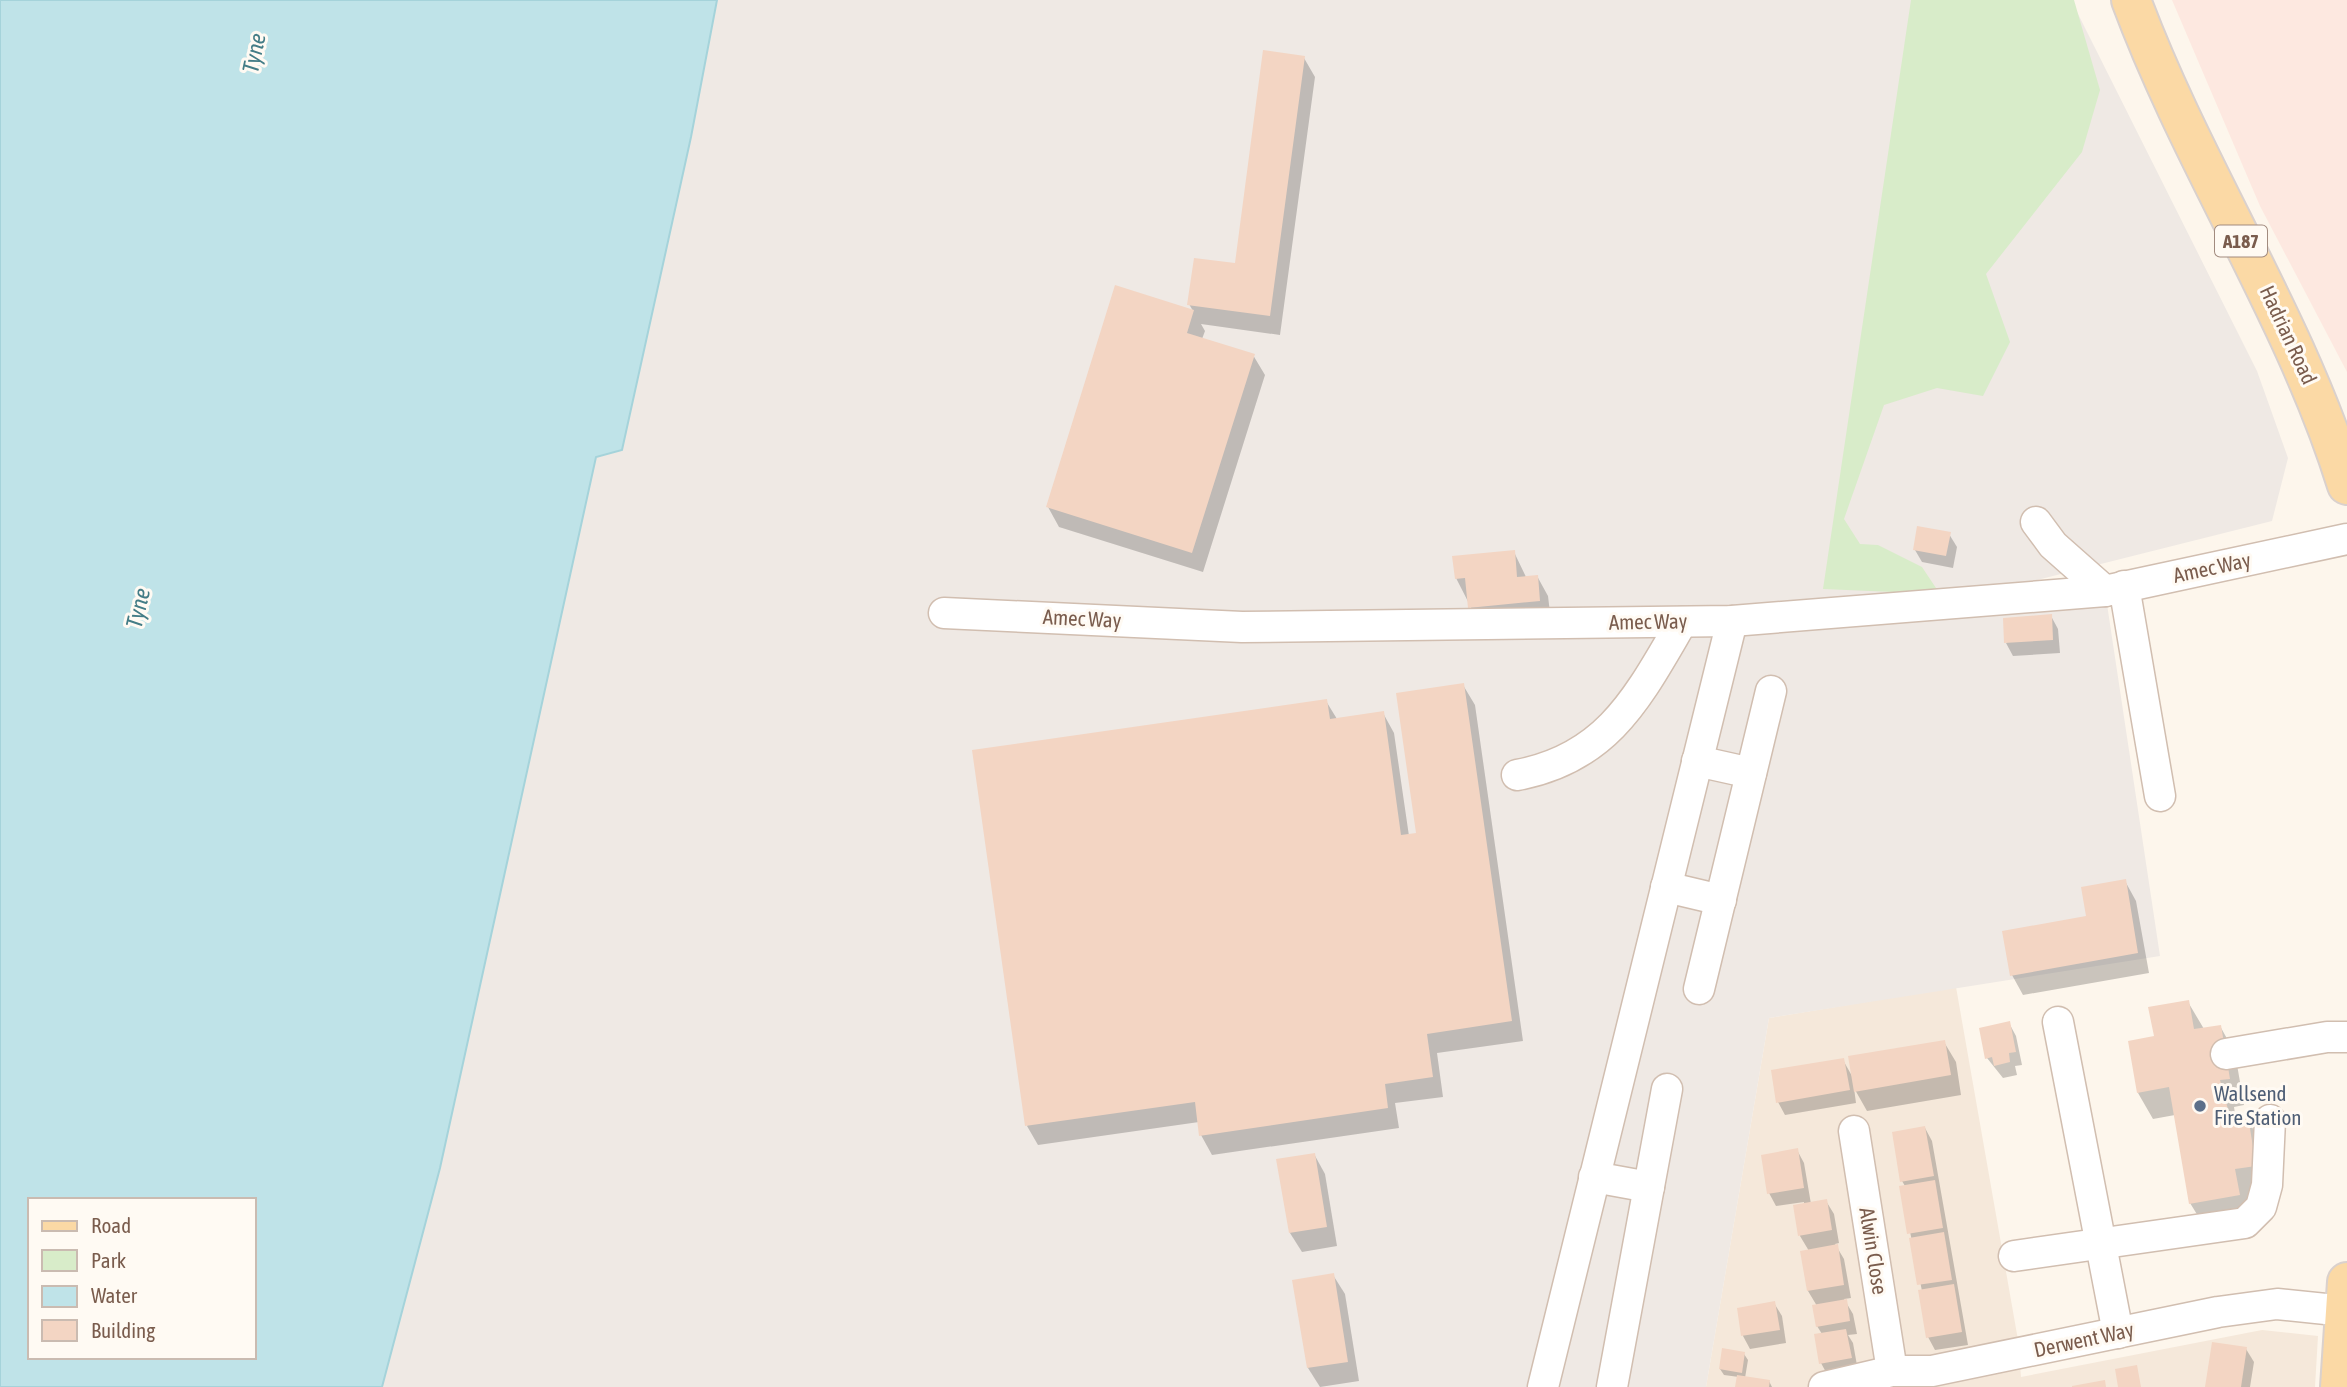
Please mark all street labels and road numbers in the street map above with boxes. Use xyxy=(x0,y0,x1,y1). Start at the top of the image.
road number: A187 xyxy=(2215,226,2267,256)
street label: Hadrian Road xyxy=(2256,282,2322,388)
street label: Amec Way xyxy=(2171,547,2253,587)
street label: Amec Way xyxy=(1042,604,1122,632)
street label: Amec Way xyxy=(1609,608,1688,634)
street label: Alwin Close xyxy=(1855,1206,1893,1296)
street label: Derwent Way xyxy=(2032,1317,2136,1361)

